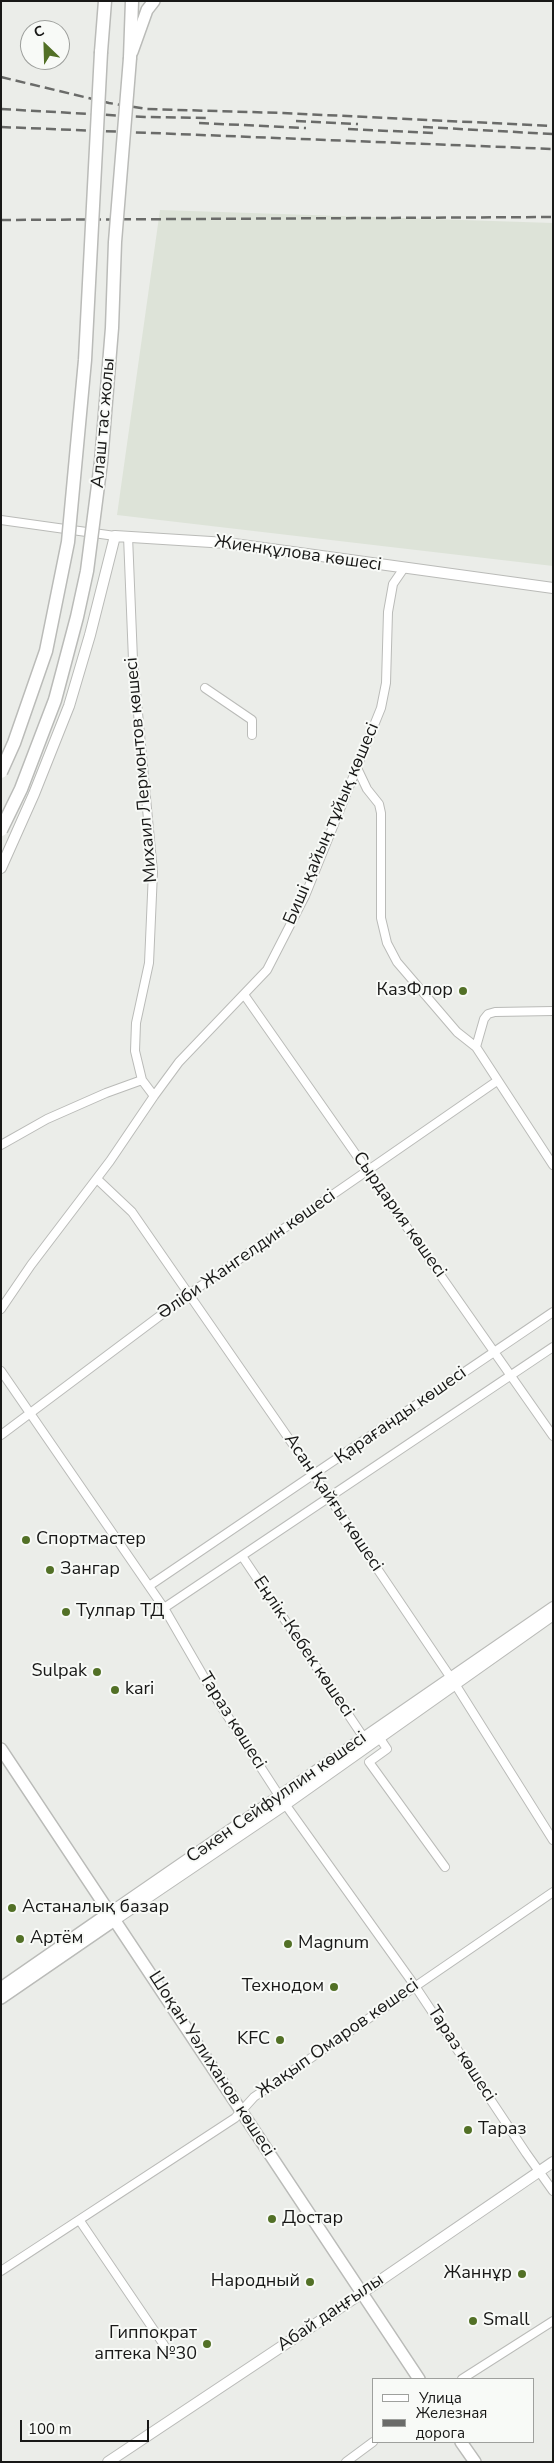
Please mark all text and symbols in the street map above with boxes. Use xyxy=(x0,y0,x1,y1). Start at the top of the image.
north arrow xyxy=(20,20,70,70)
text: С xyxy=(31,21,47,42)
street label: Алаш тас жолы xyxy=(88,357,120,489)
street label: Жиенқұлова көшесі xyxy=(213,532,383,576)
street label: Михаил Лермонтов көшесі xyxy=(121,656,163,884)
street label: Биші қайың тұйық көшесі xyxy=(280,720,384,928)
place label: КазФлор xyxy=(376,980,453,1002)
marker: КазФлор xyxy=(457,985,469,997)
street label: Сырдария көшесі xyxy=(348,1148,450,1282)
street label: Әліби Жангелдин көшесі xyxy=(154,1185,340,1325)
street label: Қарағанды көшесі xyxy=(331,1363,471,1469)
street label: Асан Қайғы көшесі xyxy=(279,1430,387,1576)
place label: Спортмастер xyxy=(36,1529,146,1551)
marker: Спортмастер xyxy=(20,1534,32,1546)
place label: Зангар xyxy=(60,1559,120,1581)
marker: Зангар xyxy=(44,1564,56,1576)
street label: Еңлік-Кебек көшесі xyxy=(248,1573,358,1721)
place label: Тулпар ТД xyxy=(76,1601,164,1623)
marker: Тулпар ТД xyxy=(60,1606,72,1618)
place label: Sulpak xyxy=(31,1661,87,1683)
marker: Sulpak xyxy=(91,1666,103,1678)
street label: Тараз көшесі xyxy=(194,1669,270,1773)
place label: kari xyxy=(125,1679,154,1701)
marker: kari xyxy=(109,1684,121,1696)
street label: Сәкен Сейфуллин көшесі xyxy=(183,1728,371,1868)
place label: Астаналық базар xyxy=(22,1897,169,1919)
marker: Астаналық базар xyxy=(6,1902,18,1914)
place label: Артём xyxy=(30,1928,83,1950)
marker: Артём xyxy=(14,1933,26,1945)
place label: Magnum xyxy=(298,1933,369,1955)
marker: Magnum xyxy=(282,1938,294,1950)
street label: Шоқан Уәлиханов көшесі xyxy=(143,1967,279,2161)
street label: Жақып Омаров көшесі xyxy=(253,1975,423,2103)
place label: Технодом xyxy=(242,1976,324,1998)
marker: Технодом xyxy=(328,1981,340,1993)
street label: Тараз көшесі xyxy=(422,2002,500,2106)
place label: KFC xyxy=(237,2029,270,2051)
marker: KFC xyxy=(274,2034,286,2046)
place label: Тараз xyxy=(478,2119,526,2141)
marker: Тараз xyxy=(462,2124,474,2136)
place label: Достар xyxy=(282,2208,343,2230)
marker: Достар xyxy=(266,2213,278,2225)
place label: Жаннұр xyxy=(444,2263,512,2285)
marker: Жаннұр xyxy=(516,2268,528,2280)
street label: Абай даңғылы xyxy=(274,2269,388,2357)
place label: Народный xyxy=(211,2271,300,2293)
marker: Народный xyxy=(304,2276,316,2288)
place label: Small xyxy=(483,2310,530,2332)
marker: Small xyxy=(467,2315,479,2327)
place label: Гиппократ аптека №30 xyxy=(94,2323,197,2366)
marker: Гиппократ аптека №30 xyxy=(201,2338,213,2350)
legend xyxy=(372,2378,534,2443)
text: Улица xyxy=(419,2388,462,2408)
text: Железная дорога xyxy=(416,2403,487,2443)
scale bar xyxy=(22,2410,151,2442)
text: 100 m xyxy=(28,2419,72,2439)

